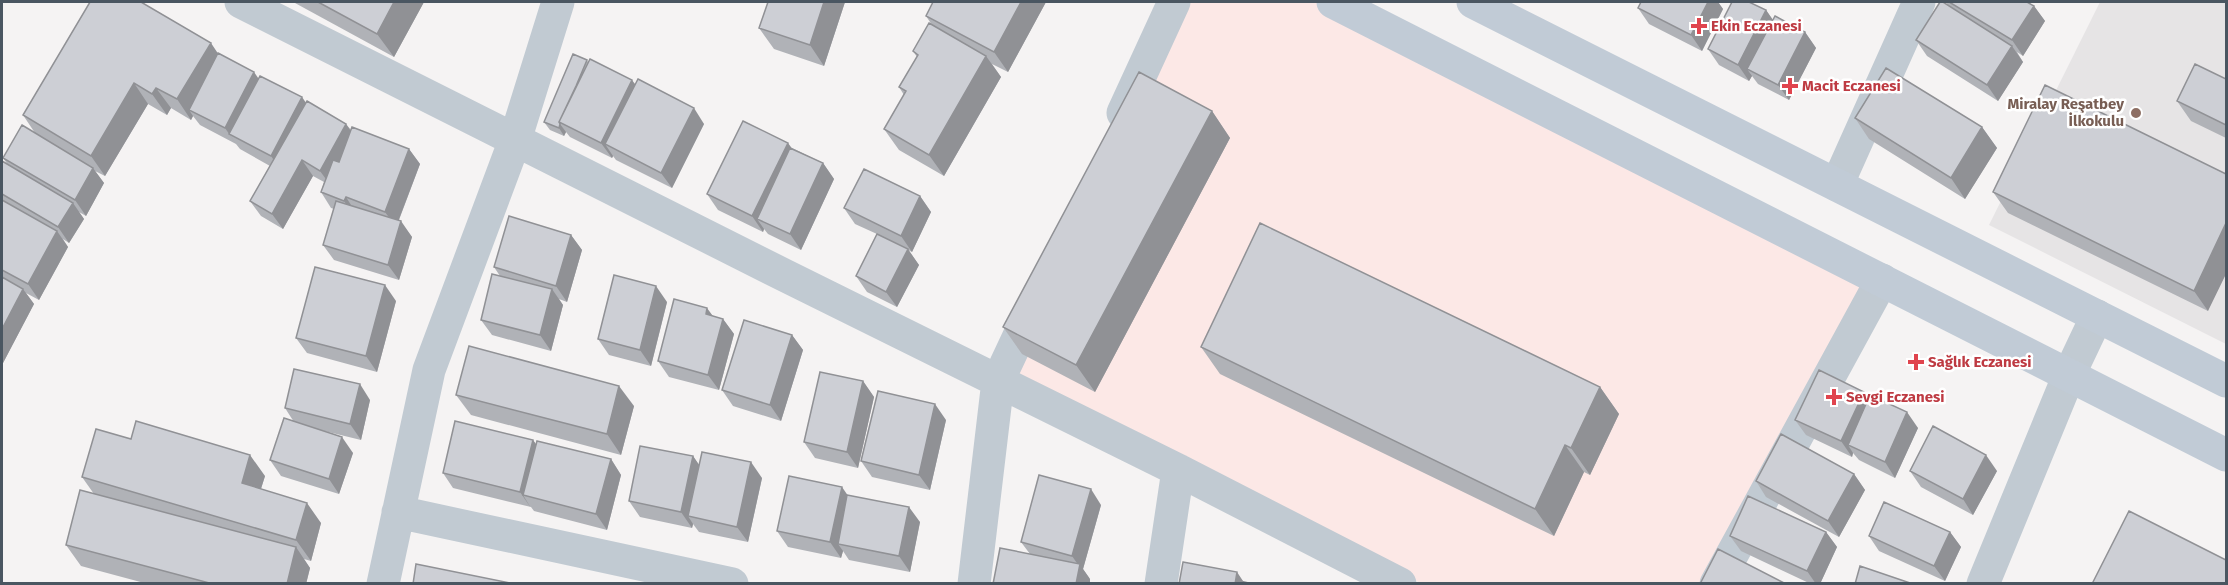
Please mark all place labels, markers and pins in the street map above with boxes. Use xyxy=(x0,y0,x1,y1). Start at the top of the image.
place label: Ekin Eczanesi xyxy=(1711,17,1802,35)
marker: Ekin Eczanesi xyxy=(1692,19,1706,33)
place label: Macit Eczanesi xyxy=(1802,77,1901,95)
marker: Macit Eczanesi xyxy=(1783,79,1797,93)
place label: Miralay Reşatbey İlkokulu xyxy=(2007,95,2124,130)
marker: Miralay Reşatbey İlkokulu xyxy=(2129,106,2143,120)
place label: Sağlık Eczanesi xyxy=(1928,353,2032,371)
marker: Sağlık Eczanesi xyxy=(1909,355,1923,369)
place label: Sevgi Eczanesi xyxy=(1846,388,1945,406)
marker: Sevgi Eczanesi xyxy=(1827,390,1841,404)

